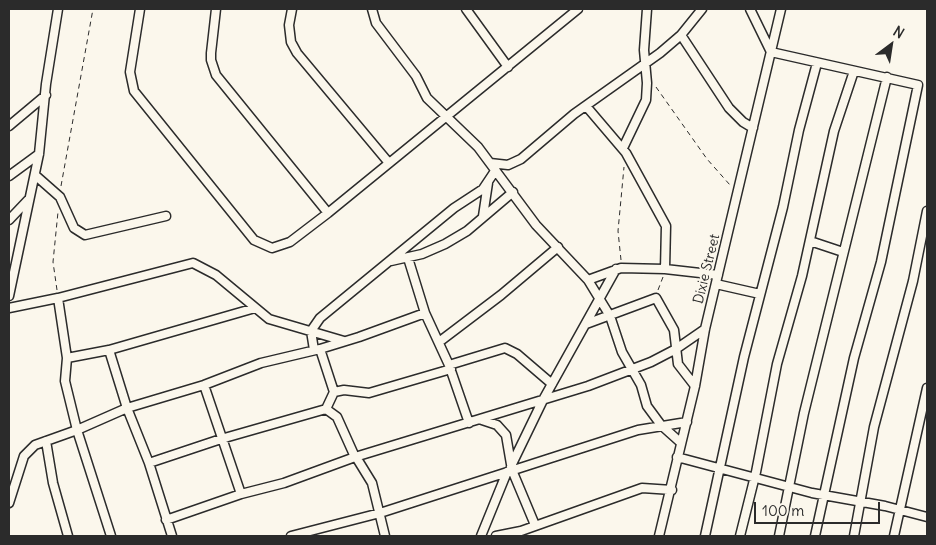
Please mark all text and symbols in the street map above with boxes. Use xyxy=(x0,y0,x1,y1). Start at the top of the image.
north arrow xyxy=(866,20,916,70)
text: N xyxy=(890,22,908,42)
street label: Dixie Street xyxy=(690,232,724,306)
scale bar xyxy=(756,492,882,524)
text: 100 m xyxy=(762,501,804,520)

